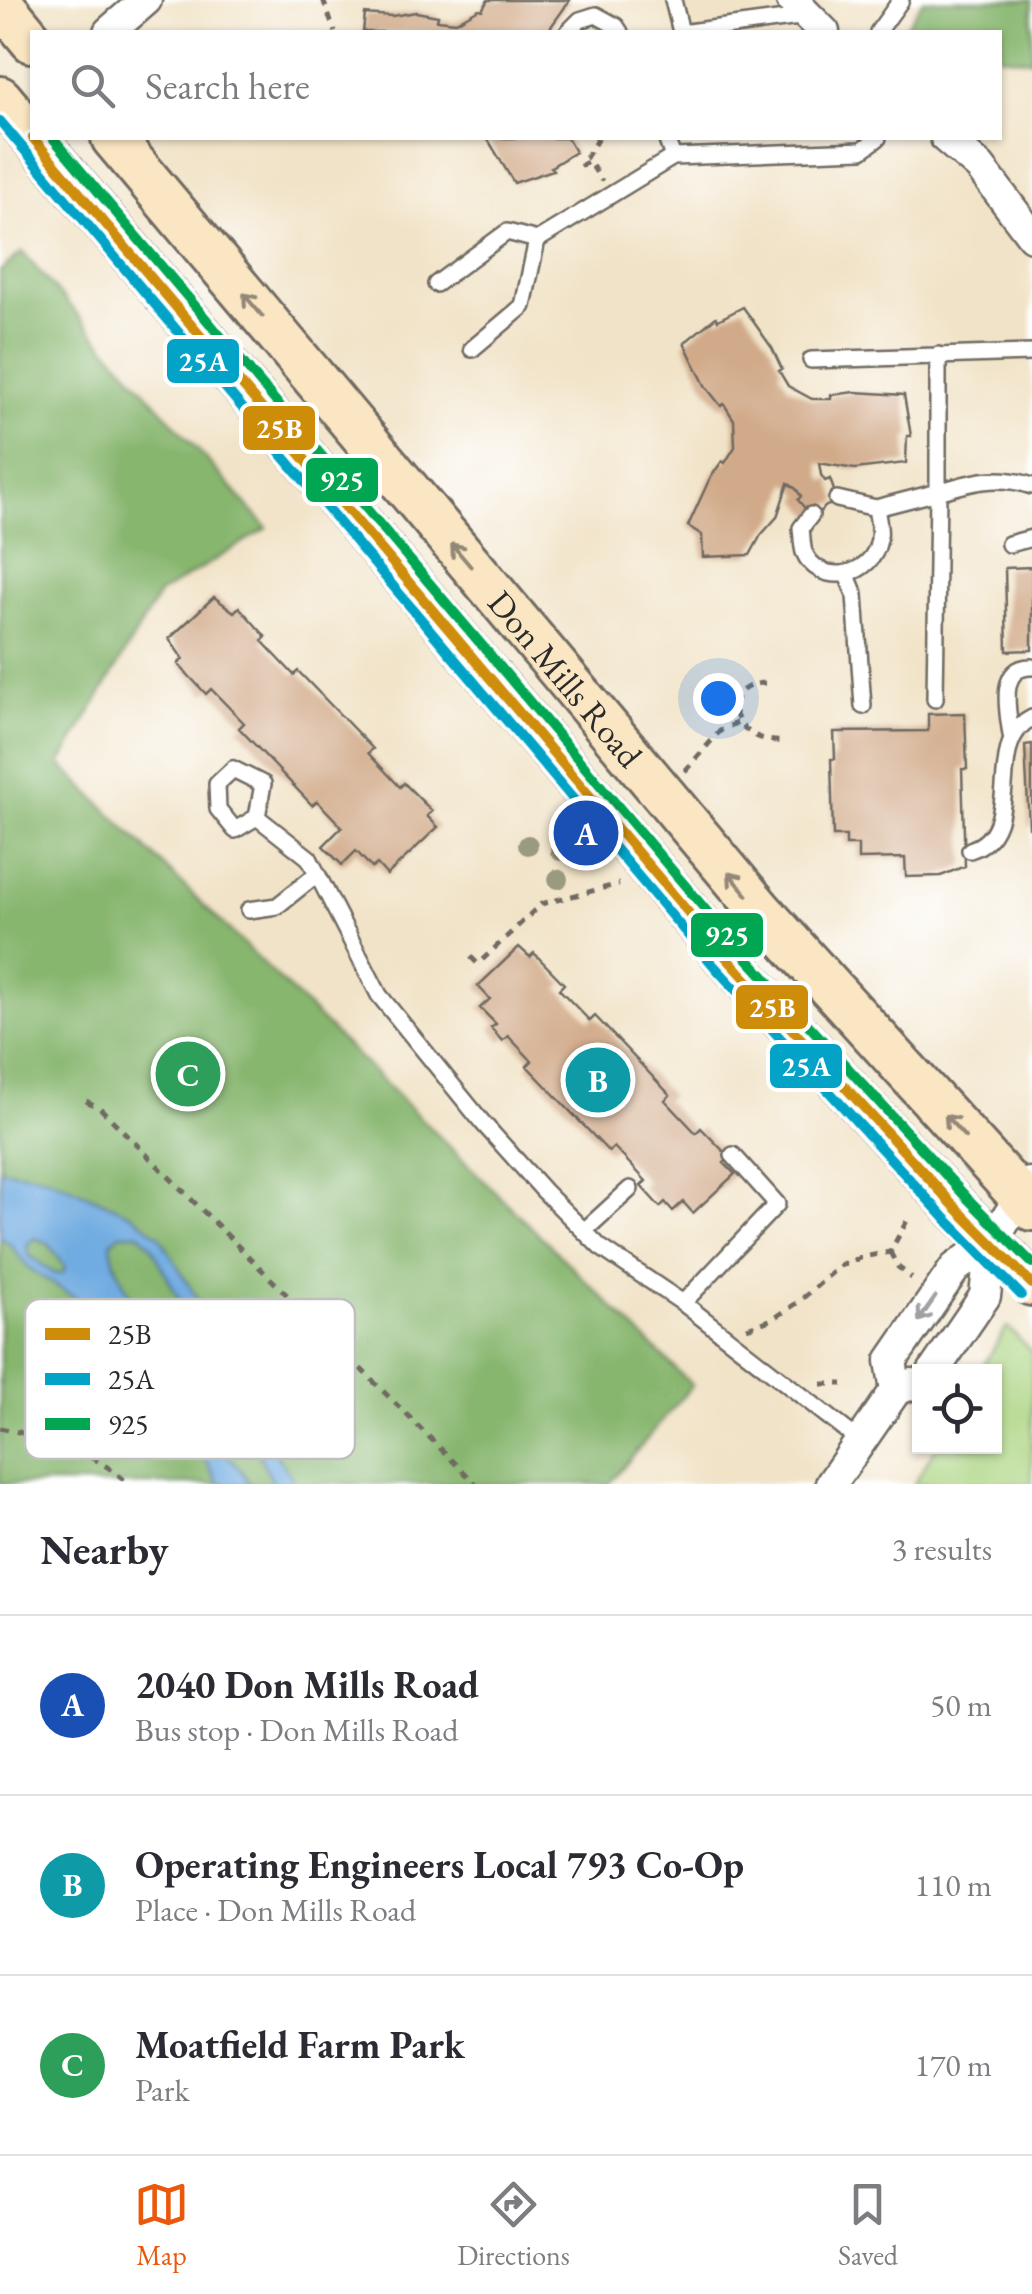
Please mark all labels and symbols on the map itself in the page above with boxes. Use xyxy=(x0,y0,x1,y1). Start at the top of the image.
one-way arrow xyxy=(242,293,264,319)
line badge: 25A xyxy=(165,337,241,385)
text: 25A xyxy=(178,343,229,379)
line badge: 25B xyxy=(241,404,317,452)
text: 25B xyxy=(255,410,303,446)
line badge: 925 xyxy=(304,456,380,504)
text: 925 xyxy=(320,462,364,498)
one-way arrow xyxy=(450,543,473,568)
street label: Don Mills Road xyxy=(479,580,653,776)
your location xyxy=(693,673,744,724)
pin: A xyxy=(554,796,618,870)
one-way arrow xyxy=(727,872,750,897)
line badge: 925 xyxy=(689,911,765,959)
text: 925 xyxy=(705,917,749,953)
line badge: 25B xyxy=(734,983,810,1031)
text: 25B xyxy=(748,989,796,1025)
pin: C xyxy=(156,1036,220,1112)
pin: B xyxy=(566,1042,630,1118)
line badge: 25A xyxy=(768,1042,844,1090)
text: 25A xyxy=(781,1048,832,1084)
one-way arrow xyxy=(944,1114,967,1139)
one-way arrow xyxy=(917,1294,938,1322)
legend xyxy=(25,1299,355,1459)
text: 25B xyxy=(108,1316,151,1352)
text: 25A xyxy=(108,1361,155,1397)
text: 925 xyxy=(108,1406,148,1442)

